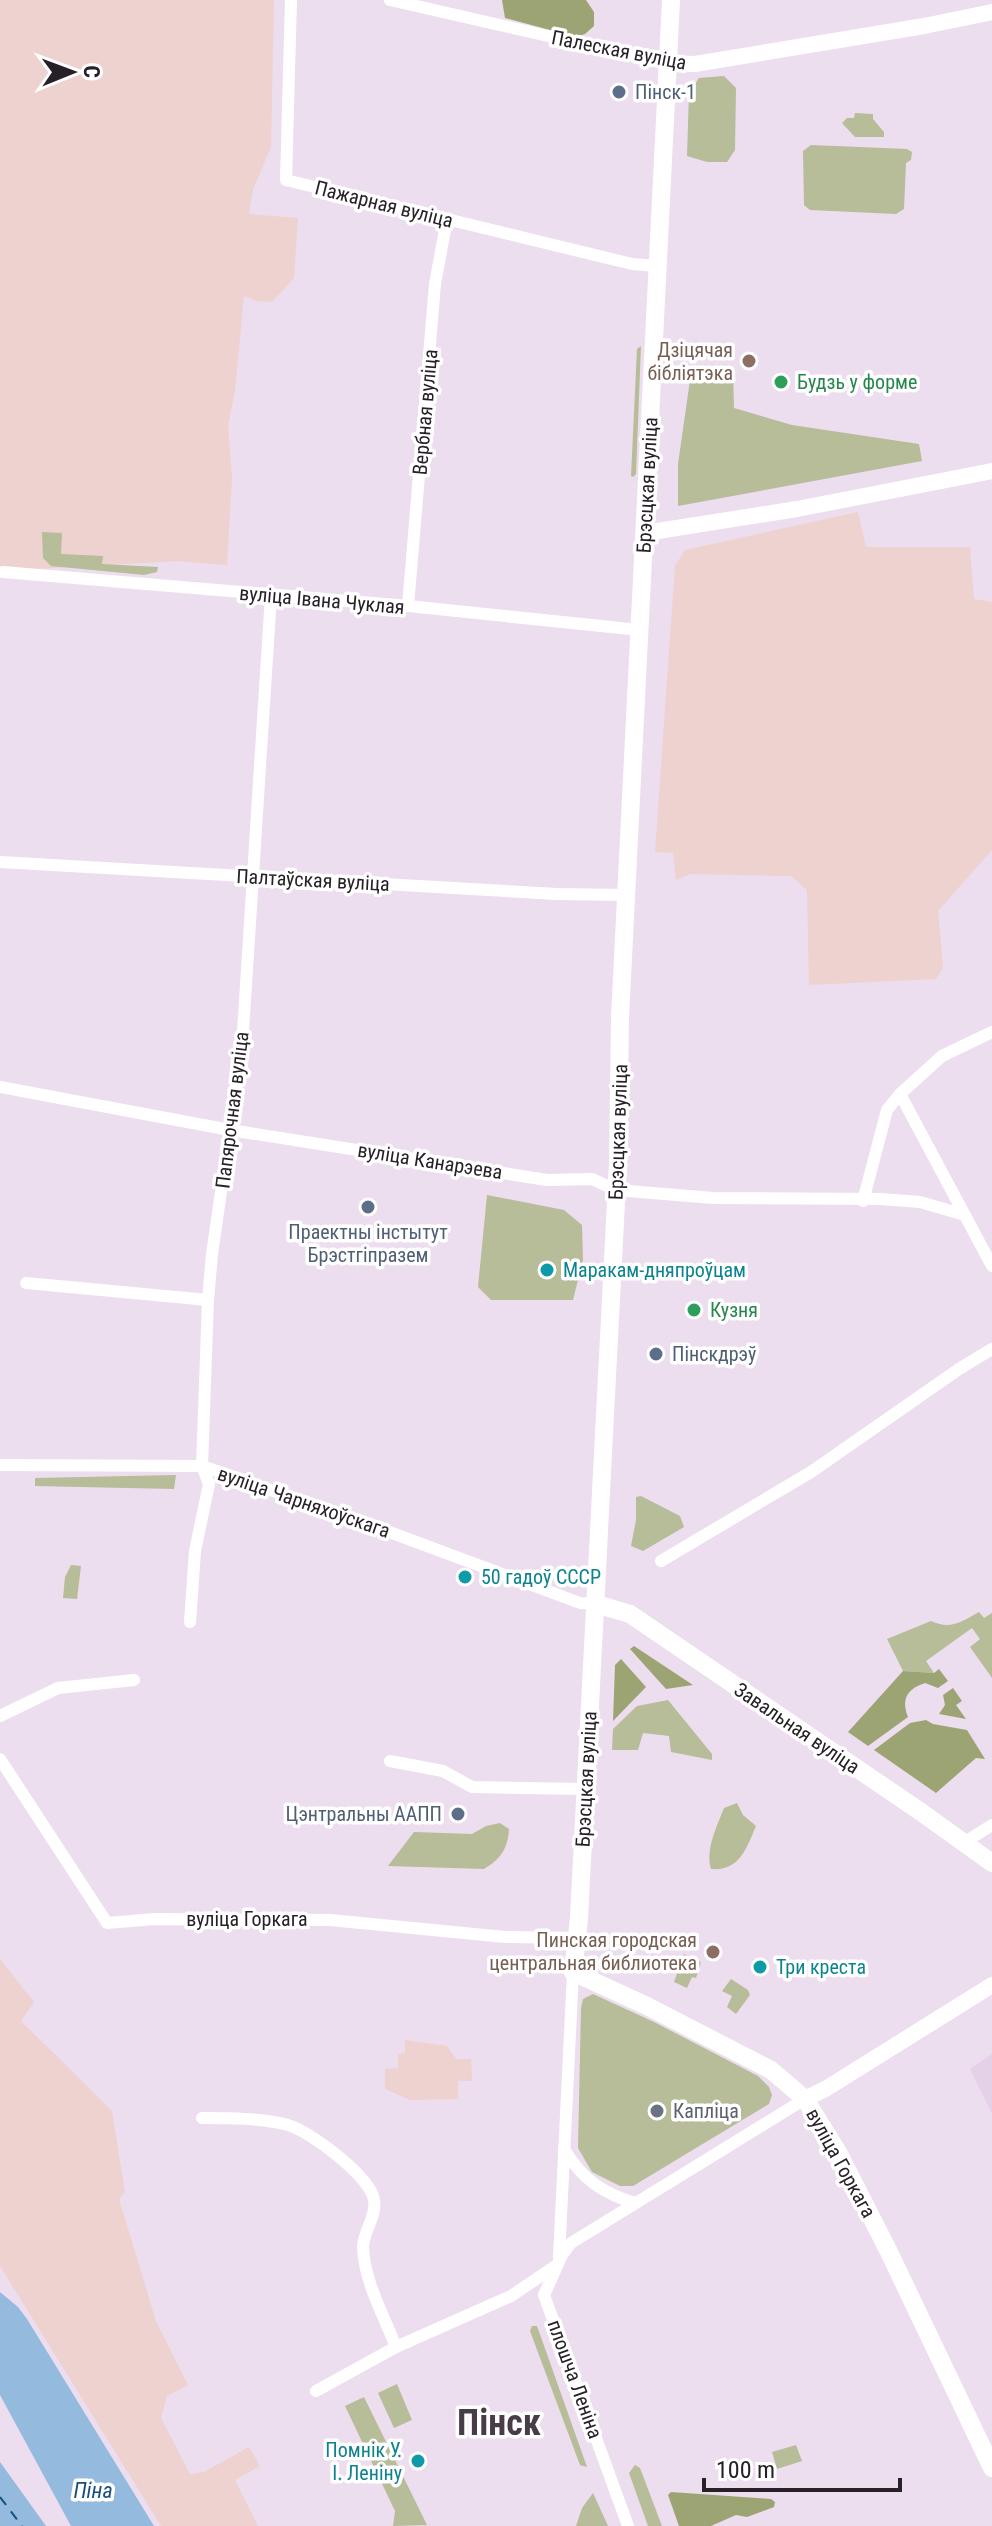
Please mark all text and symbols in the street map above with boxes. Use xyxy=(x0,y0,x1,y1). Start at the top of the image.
street label: Палеская вуліца xyxy=(549,25,689,75)
north arrow xyxy=(32,32,112,112)
text: С xyxy=(79,65,104,78)
place label: Пінск-1 xyxy=(635,80,696,104)
marker: Пінск-1 xyxy=(610,83,628,101)
street label: Пажарная вуліца xyxy=(312,175,456,233)
place label: Дзіцячая бібліятэка xyxy=(647,338,733,385)
street label: Вербная вуліца xyxy=(408,348,442,476)
marker: Дзіцячая бібліятэка xyxy=(740,352,758,370)
place label: Будзь у форме xyxy=(797,370,917,394)
marker: Будзь у форме xyxy=(772,373,790,391)
street label: Брэсцкая вуліца xyxy=(631,416,663,554)
street label: вуліца Івана Чуклая xyxy=(238,581,406,619)
street label: Палтаўская вуліца xyxy=(236,864,390,896)
street label: Папярочная вуліца xyxy=(210,1030,254,1190)
street label: Брэсцкая вуліца xyxy=(604,1064,632,1200)
street label: вуліца Канарэева xyxy=(356,1138,504,1184)
marker: Праектны інстытут Брэстгіпразем xyxy=(359,1198,377,1216)
place label: Праектны інстытут Брэстгіпразем xyxy=(288,1220,448,1267)
place label: Маракам-дняпроўцам xyxy=(563,1258,746,1282)
marker: Маракам-дняпроўцам xyxy=(538,1261,556,1279)
place label: Кузня xyxy=(710,1298,758,1322)
marker: Кузня xyxy=(685,1301,703,1319)
place label: Пінскдрэў xyxy=(672,1342,756,1366)
marker: Пінскдрэў xyxy=(647,1345,665,1363)
street label: вуліца Чарняхоўскага xyxy=(215,1461,393,1543)
place label: 50 гадоў СССР xyxy=(481,1565,601,1589)
marker: 50 гадоў СССР xyxy=(456,1568,474,1586)
street label: Завальная вуліца xyxy=(730,1677,864,1779)
street label: Брэсцкая вуліца xyxy=(570,1710,602,1848)
place label: Цэнтральны ААПП xyxy=(286,1802,442,1826)
marker: Цэнтральны ААПП xyxy=(449,1805,467,1823)
street label: вуліца Горкага xyxy=(186,1907,308,1931)
place label: Пинская городская центральная библиотека xyxy=(489,1928,697,1975)
marker: Пинская городская центральная библиотека xyxy=(704,1943,722,1961)
place label: Три креста xyxy=(776,1955,866,1979)
marker: Три креста xyxy=(751,1958,769,1976)
place label: Капліца xyxy=(673,2099,739,2123)
marker: Капліца xyxy=(648,2102,666,2120)
street label: вуліца Горкага xyxy=(801,2104,881,2222)
street label: плошча Леніна xyxy=(542,2316,608,2442)
district label: Пінск xyxy=(457,2402,541,2444)
place label: Помнік У. І. Леніну xyxy=(325,2438,402,2485)
scale bar xyxy=(704,2442,900,2492)
marker: Помнік У. І. Леніну xyxy=(409,2452,427,2470)
text: 100 m xyxy=(716,2456,775,2484)
water label: Піна xyxy=(73,2478,113,2503)

